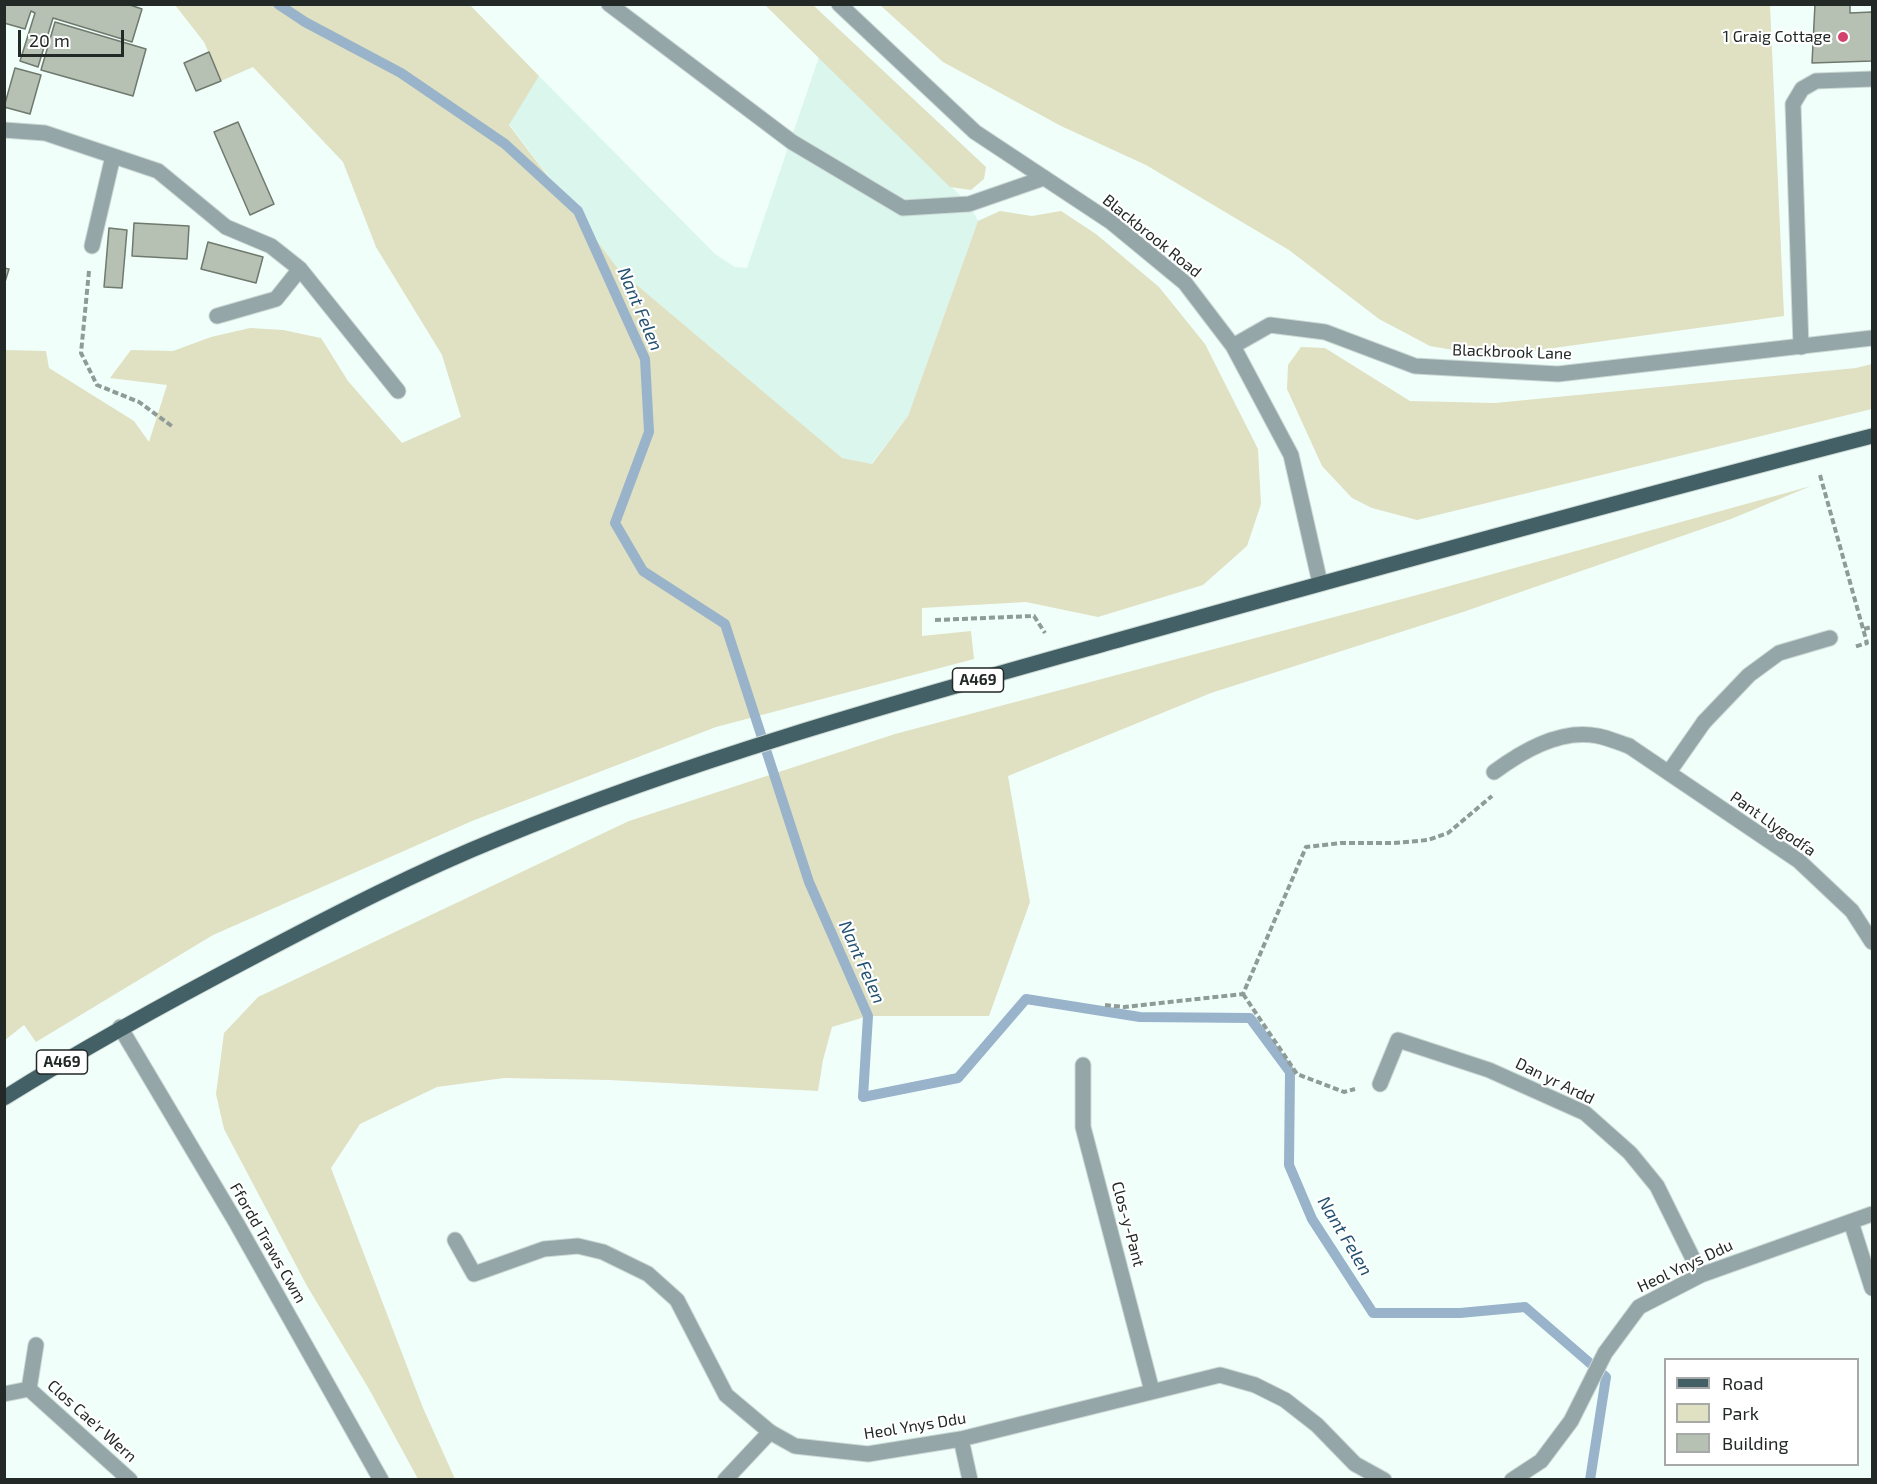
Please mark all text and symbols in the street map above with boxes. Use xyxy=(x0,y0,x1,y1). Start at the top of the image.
scale bar xyxy=(21,18,128,56)
place label: 1 Graig Cottage xyxy=(1723,27,1831,47)
text: 20 m xyxy=(29,29,70,51)
marker: 1 Graig Cottage xyxy=(1836,30,1850,44)
street label: Blackbrook Road xyxy=(1099,190,1205,282)
water label: Nant Felen xyxy=(613,264,667,354)
street label: Blackbrook Lane xyxy=(1452,340,1572,364)
road number: A469 xyxy=(952,668,1004,692)
street label: Pant Llygodfa xyxy=(1726,787,1820,861)
water label: Nant Felen xyxy=(834,917,890,1007)
road number: A469 xyxy=(36,1050,88,1074)
street label: Dan yr Ardd xyxy=(1512,1054,1598,1108)
street label: Ffordd Traws Cwm xyxy=(226,1179,310,1307)
street label: Clos-y-Pant xyxy=(1107,1179,1149,1269)
water label: Nant Felen xyxy=(1313,1192,1377,1280)
street label: Heol Ynys Ddu xyxy=(1634,1235,1736,1297)
legend xyxy=(1664,1358,1859,1466)
text: Road xyxy=(1722,1372,1763,1394)
street label: Clos Cae'r Wern xyxy=(43,1376,141,1466)
text: Park xyxy=(1722,1402,1759,1424)
street label: Heol Ynys Ddu xyxy=(863,1408,967,1444)
text: Building xyxy=(1722,1432,1789,1454)

